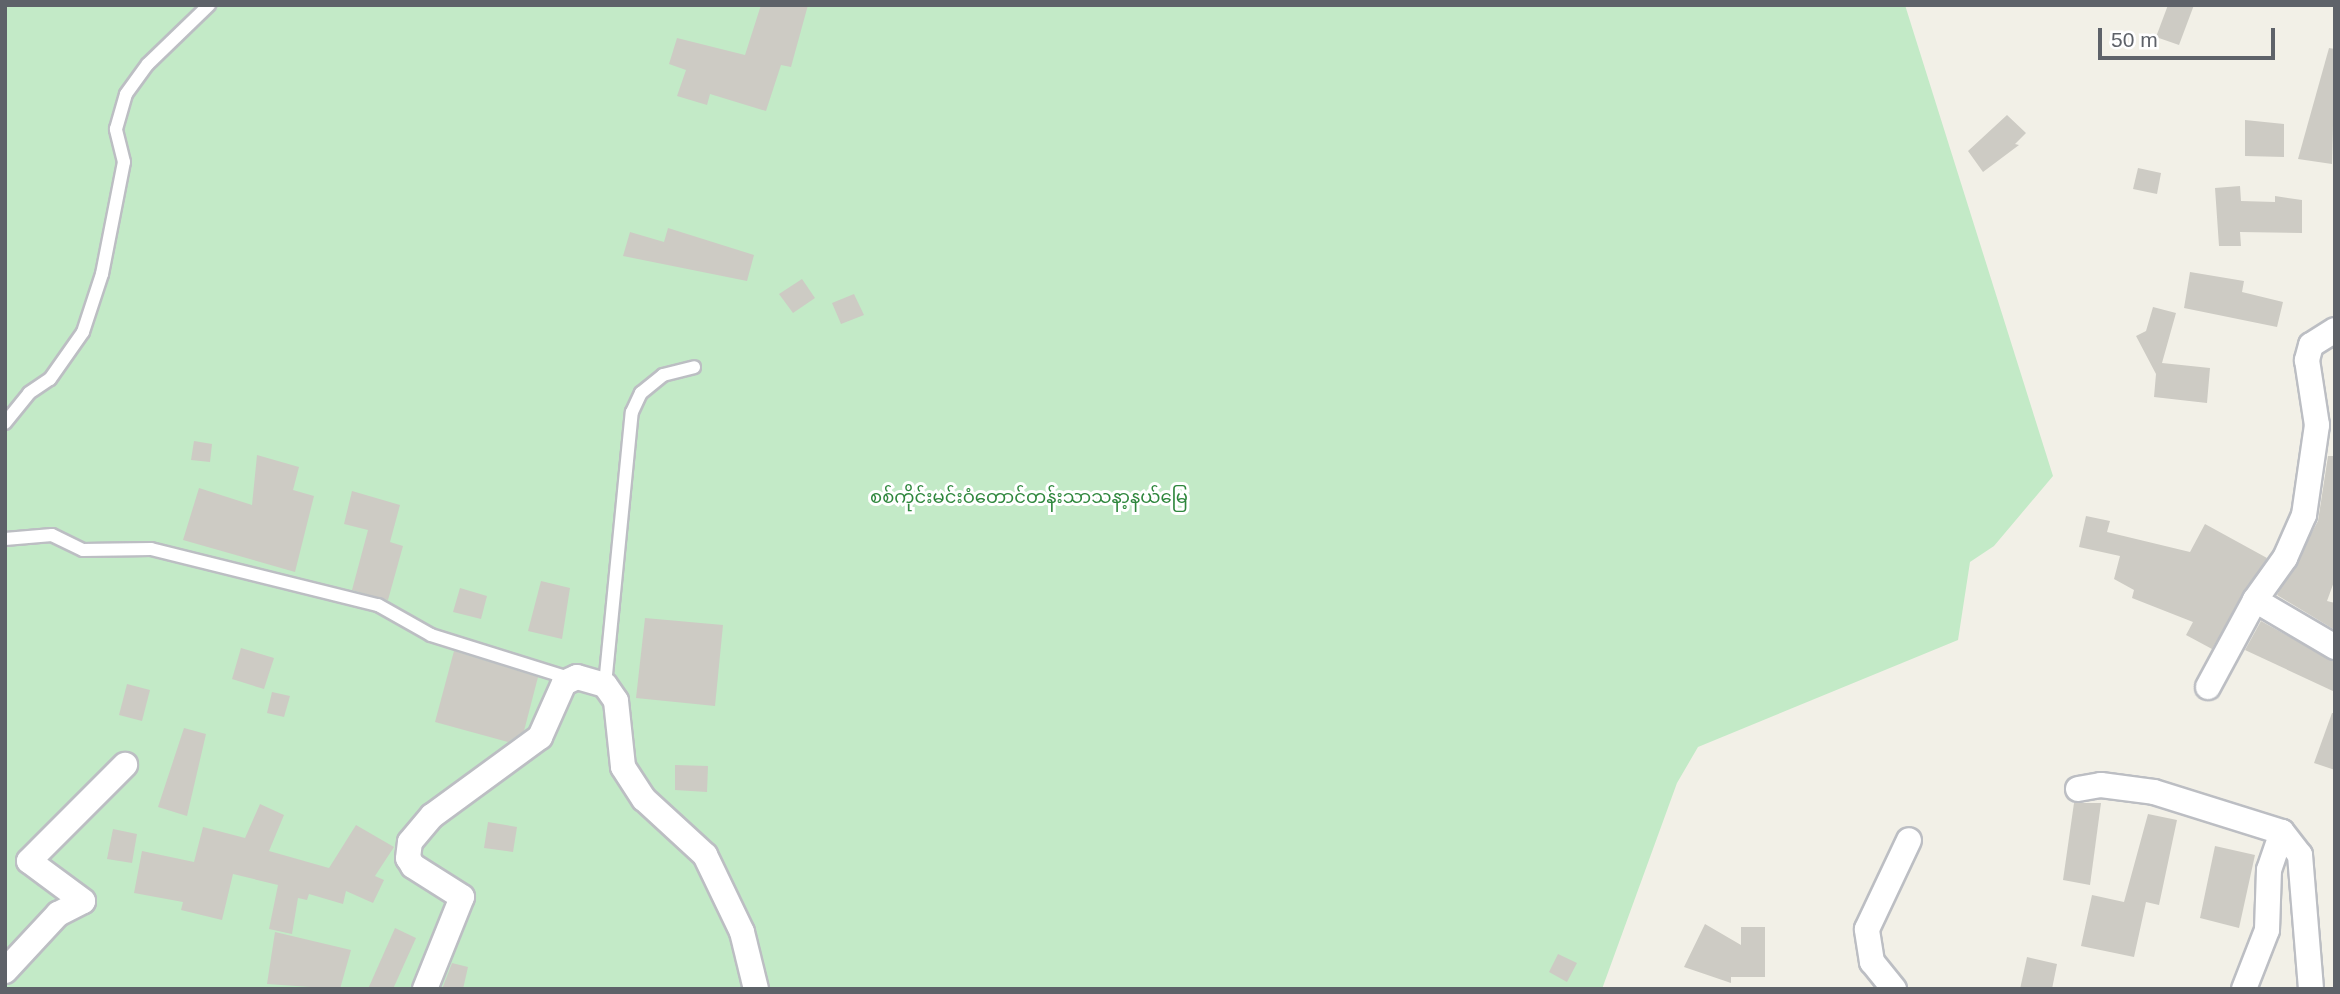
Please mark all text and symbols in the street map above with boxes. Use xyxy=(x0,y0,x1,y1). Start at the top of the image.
scale bar xyxy=(2102,14,2279,58)
text: 50 m xyxy=(2111,28,2158,51)
park label: စစ်ကိုင်းမင်းဝံတောင်တန်းသာသနာ့နယ်မြေ xyxy=(870,486,1188,508)

